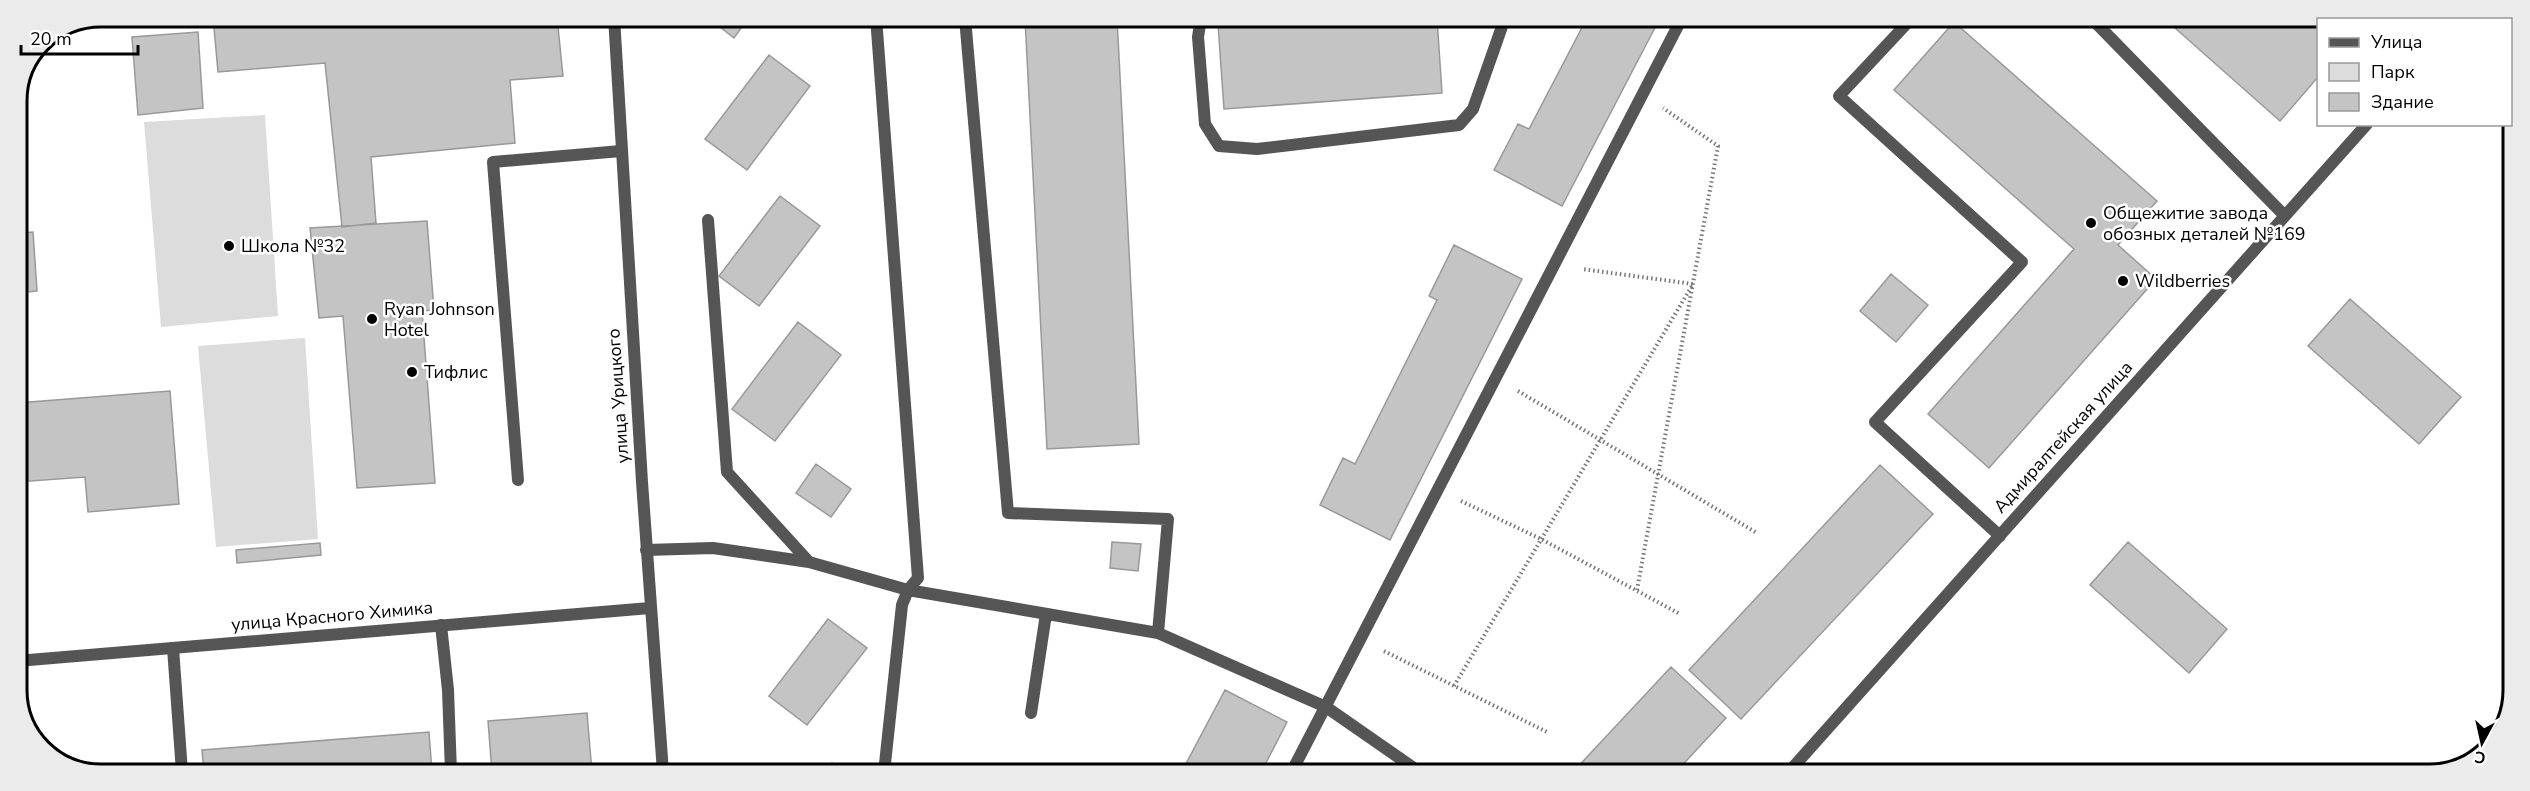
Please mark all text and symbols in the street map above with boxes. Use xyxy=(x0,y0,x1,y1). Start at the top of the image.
scale bar xyxy=(21,18,138,56)
legend xyxy=(2317,18,2512,126)
text: 20 m xyxy=(30,27,72,51)
text: Улица xyxy=(2370,30,2422,54)
text: Парк xyxy=(2371,60,2415,84)
text: Здание xyxy=(2371,90,2434,114)
place label: Общежитие завода обозных деталей №169 xyxy=(2103,201,2306,246)
marker: Общежитие завода обозных деталей №169 xyxy=(2084,216,2098,230)
place label: Школа №32 xyxy=(241,234,345,258)
marker: Школа №32 xyxy=(222,239,236,253)
place label: Wildberries xyxy=(2135,269,2230,293)
marker: Wildberries xyxy=(2116,274,2130,288)
place label: Ryan Johnson Hotel xyxy=(384,297,495,342)
marker: Ryan Johnson Hotel xyxy=(365,312,379,326)
street label: улица Урицкого xyxy=(601,328,635,464)
street label: Адмиралтейская улица xyxy=(1988,356,2138,518)
place label: Тифлис xyxy=(424,360,488,384)
marker: Тифлис xyxy=(405,365,419,379)
street label: улица Красного Химика xyxy=(230,595,434,637)
north arrow xyxy=(2452,713,2512,773)
text: С xyxy=(2473,745,2487,769)

